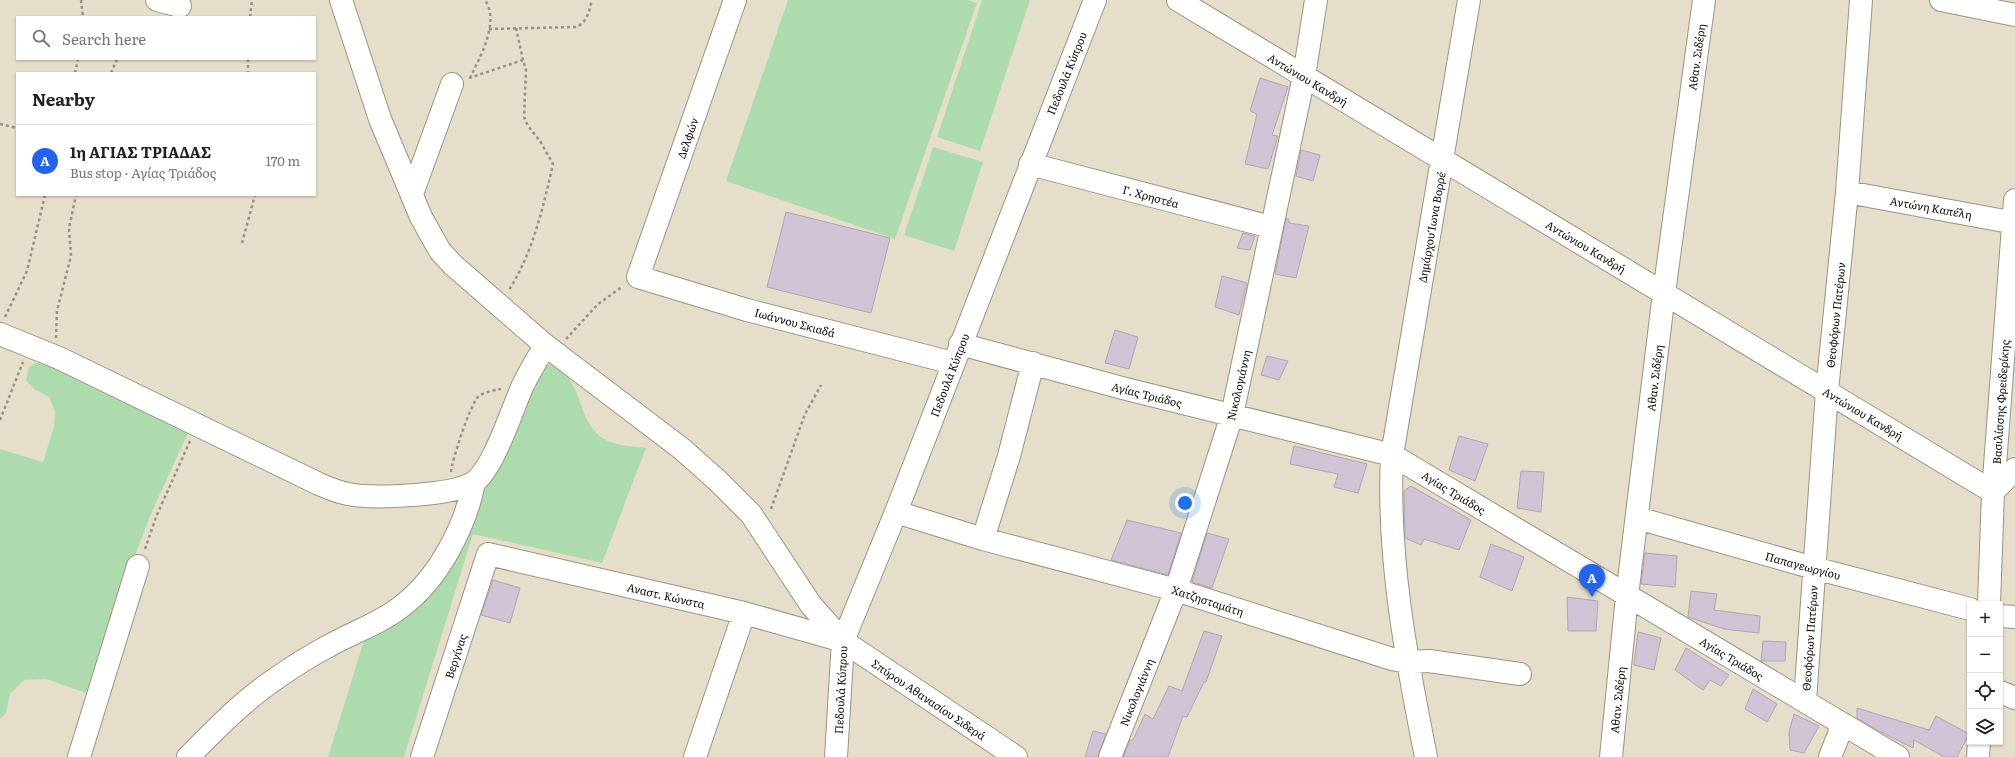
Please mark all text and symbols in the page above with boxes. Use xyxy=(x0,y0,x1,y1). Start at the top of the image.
search box xyxy=(16,16,316,60)
street label: Αθαν. Σιδέρη xyxy=(1683,23,1709,91)
icon: search xyxy=(30,27,52,49)
text: Search here xyxy=(62,27,146,50)
street label: Πεδουλά Κύπρου xyxy=(1042,29,1090,117)
street label: Αντώνιου Κανδρή xyxy=(1265,49,1351,109)
text: Nearby xyxy=(32,86,95,111)
street label: Δελφών xyxy=(673,115,701,161)
text: 1η ΑΓΙΑΣ ΤΡΙΑΔΑΣ xyxy=(70,140,211,163)
text: A xyxy=(40,151,50,170)
text: 170 m xyxy=(266,151,300,170)
text: Bus stop · Αγίας Τριάδος xyxy=(70,163,216,182)
street label: Δημάρχου Ίωνα Βορρέ xyxy=(1413,170,1449,284)
street label: Γ. Χρηστέα xyxy=(1121,181,1181,211)
street label: Αντώνη Καπέλη xyxy=(1889,192,1973,222)
street label: Αντώνιου Κανδρή xyxy=(1543,216,1629,276)
street label: Θεοφόρων Πατέρων xyxy=(1822,261,1848,369)
street label: Ιωάννου Σκιαδά xyxy=(753,304,837,340)
street label: Πεδουλά Κύπρου xyxy=(926,331,972,419)
street label: Βασιλίσσης Φρειδερίκης xyxy=(1988,339,2012,465)
street label: Αθαν. Σιδέρη xyxy=(1642,344,1666,412)
street label: Νικολογιάννη xyxy=(1222,348,1254,422)
street label: Αγίας Τριάδος xyxy=(1110,378,1184,411)
street label: Αντώνιου Κανδρή xyxy=(1820,383,1906,443)
street label: Αγίας Τριάδος xyxy=(1419,467,1489,518)
your location xyxy=(1175,493,1195,513)
street label: Παπαγεωργίου xyxy=(1764,547,1842,583)
pin: A xyxy=(1579,564,1605,597)
street label: Αναστ. Κώνστα xyxy=(626,578,707,612)
street label: Χατζησταμάτη xyxy=(1170,581,1246,619)
street label: Θεοφόρων Πατέρων xyxy=(1797,585,1821,691)
map controls xyxy=(1967,601,2003,745)
button: + xyxy=(1967,601,2003,637)
street label: Βεργίνας xyxy=(440,631,470,681)
street label: Αγίας Τριάδος xyxy=(1697,633,1767,684)
button: − xyxy=(1967,637,2003,673)
street label: Πεδουλά Κύπρου xyxy=(830,646,850,734)
street label: Σπύρου Αθανασίου Σιδερά xyxy=(869,655,989,743)
street label: Νικολογιάννη xyxy=(1115,656,1157,728)
street label: Αθαν. Σιδέρη xyxy=(1606,666,1628,734)
button: locate xyxy=(1967,673,2003,709)
button: layers xyxy=(1967,709,2003,745)

